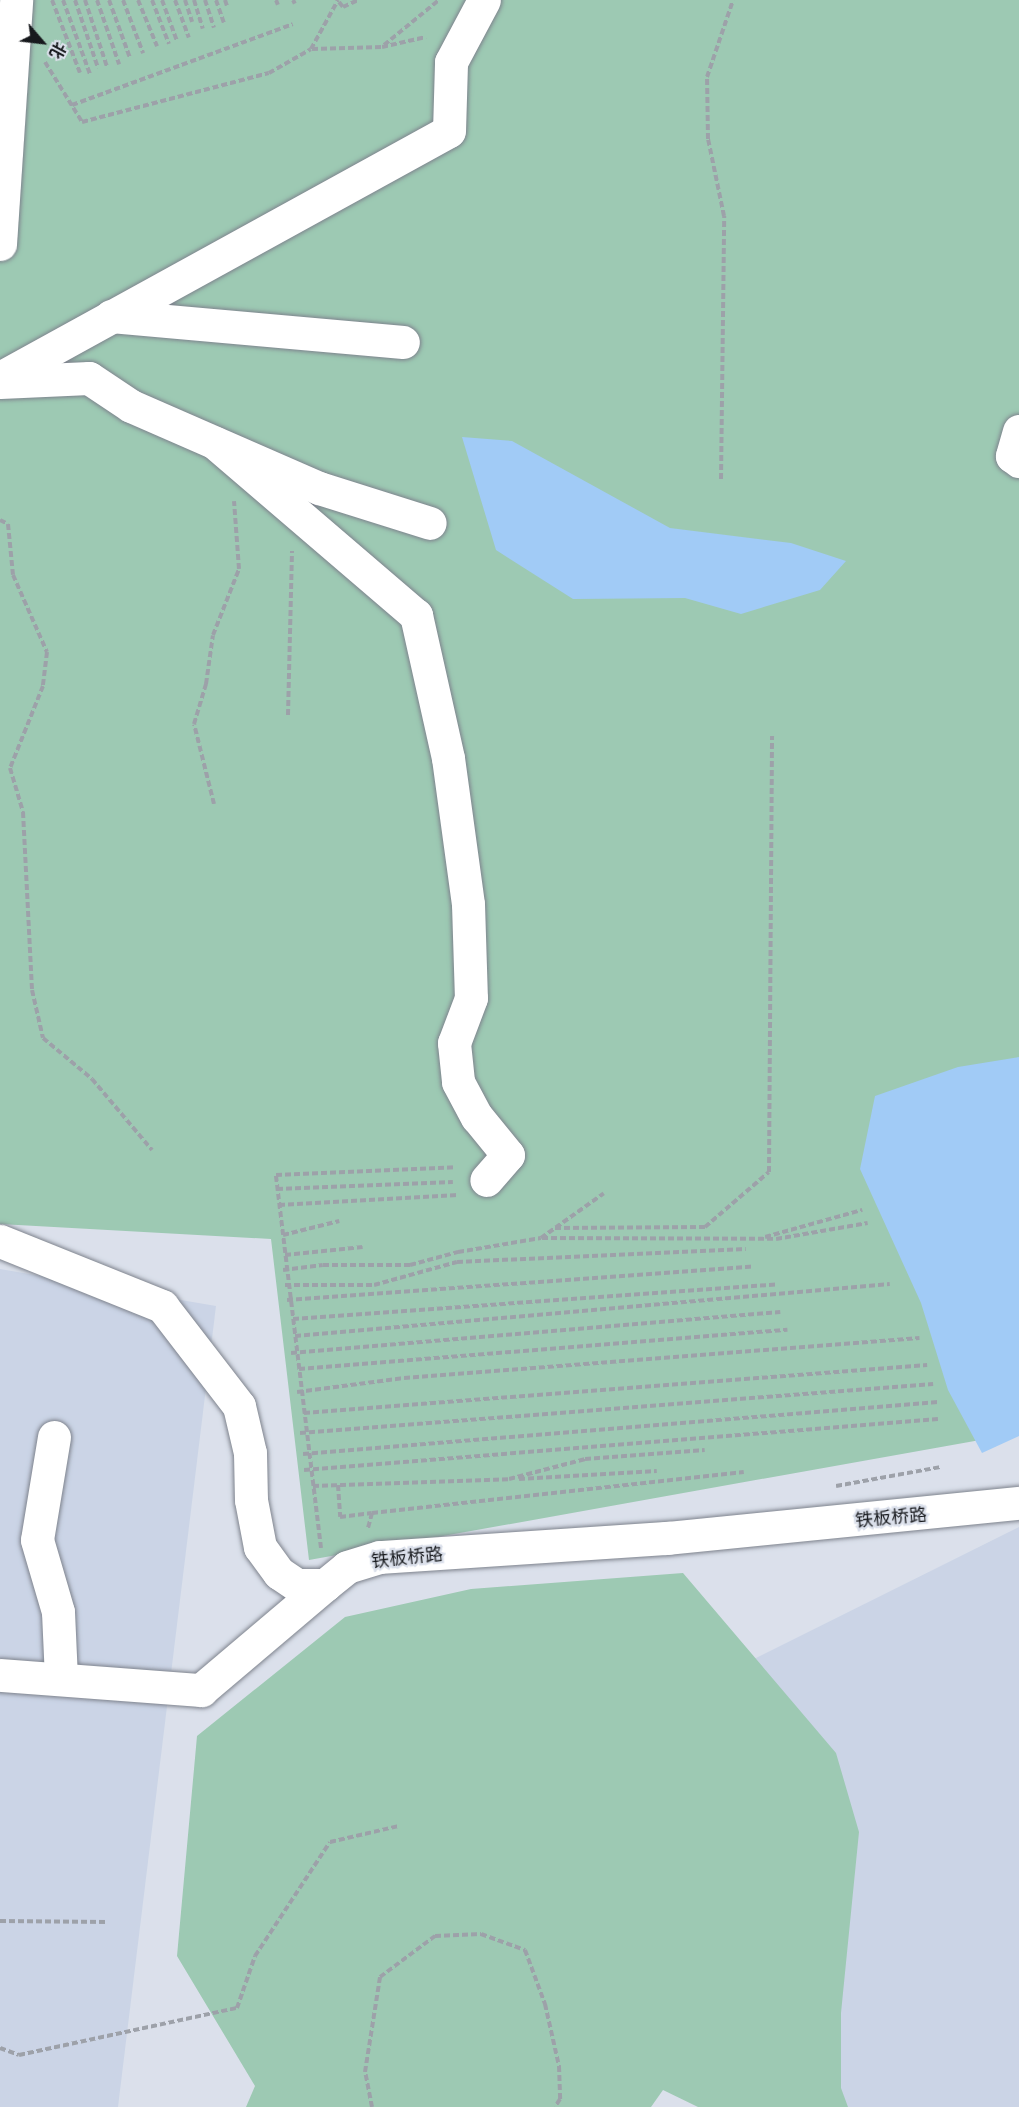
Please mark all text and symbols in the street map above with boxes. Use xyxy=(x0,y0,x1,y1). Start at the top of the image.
north arrow xyxy=(12,12,72,72)
text: 北 xyxy=(46,39,70,62)
street label: 铁板桥路 xyxy=(854,1503,928,1531)
street label: 铁板桥路 xyxy=(370,1542,444,1572)

